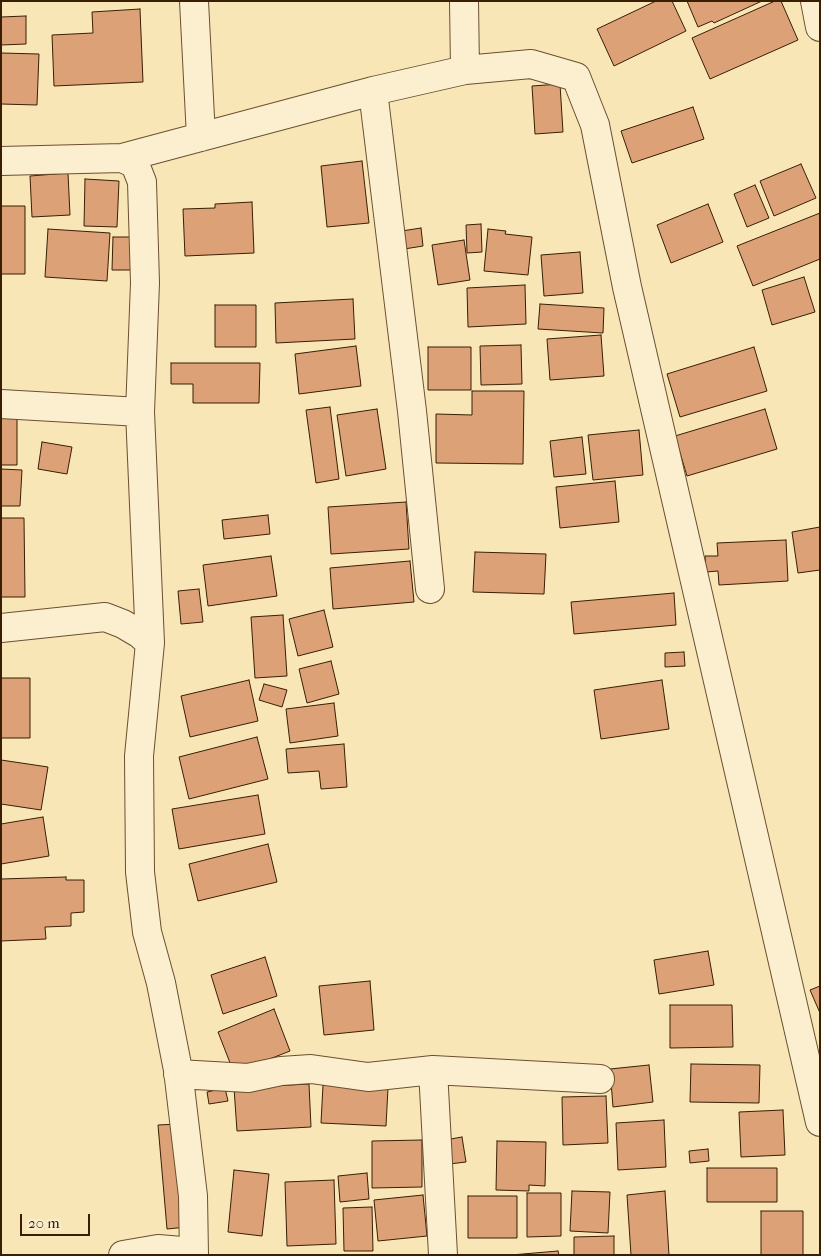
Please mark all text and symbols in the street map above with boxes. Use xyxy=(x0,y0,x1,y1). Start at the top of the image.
scale bar xyxy=(22,1204,92,1236)
text: 20 m xyxy=(28,1214,60,1232)

